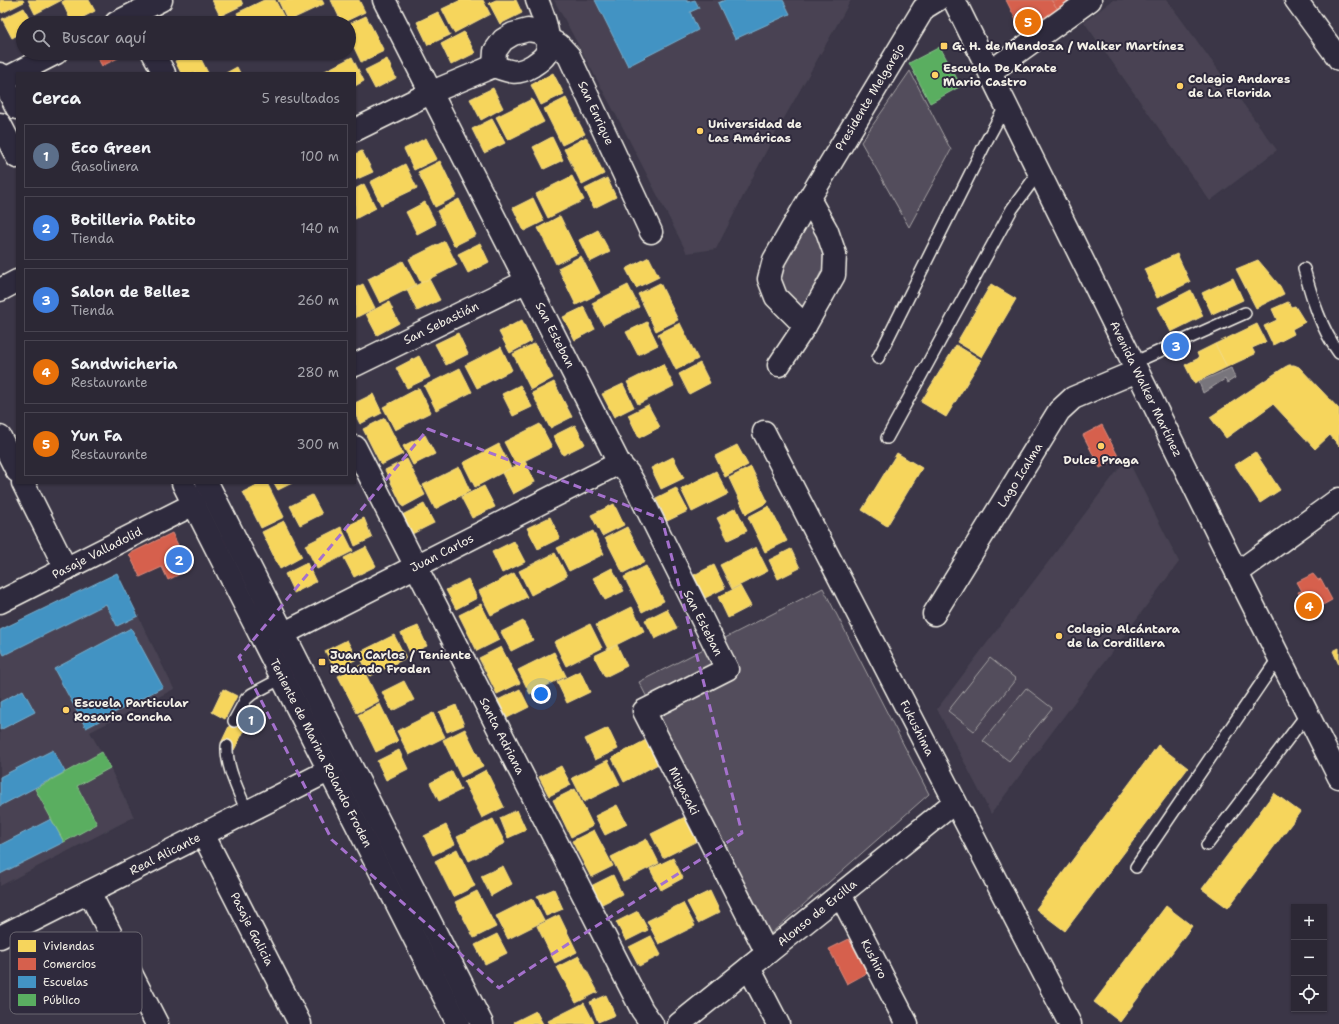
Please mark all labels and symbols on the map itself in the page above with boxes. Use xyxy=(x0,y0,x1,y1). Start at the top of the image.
pin: 5 xyxy=(1015,7,1041,37)
place label: G. H. de Mendoza / Walker Martínez xyxy=(952,38,1184,54)
street label: Presidente Melgarejo xyxy=(832,40,908,154)
marker: G. H. de Mendoza / Walker Martínez xyxy=(939,41,949,51)
place label: Escuela De Karate Mario Castro xyxy=(943,60,1057,90)
marker: Escuela De Karate Mario Castro xyxy=(930,70,940,80)
place label: Colegio Andares de La Florida xyxy=(1188,71,1290,101)
street label: San Enrique xyxy=(574,78,618,148)
marker: Colegio Andares de La Florida xyxy=(1175,81,1185,91)
place label: Universidad de Las Américas xyxy=(708,116,802,146)
marker: Universidad de Las Américas xyxy=(695,126,705,136)
street label: San Sebastián xyxy=(401,298,481,348)
street label: San Esteban xyxy=(532,299,578,371)
street label: Avenida Walker Martínez xyxy=(1106,318,1186,460)
pin: 3 xyxy=(1163,331,1189,361)
street label: Lago Icalma xyxy=(994,439,1046,510)
marker: Dulce Praga xyxy=(1096,441,1106,451)
place label: Dulce Praga xyxy=(1063,452,1140,468)
street label: Pasaje Valladolid xyxy=(49,523,145,583)
street label: Juan Carlos xyxy=(408,530,476,576)
pin: 2 xyxy=(166,545,192,575)
street label: San Esteban xyxy=(680,587,726,659)
pin: 4 xyxy=(1296,591,1322,621)
place label: Colegio Alcántara de la Cordillera xyxy=(1067,621,1181,651)
marker: Colegio Alcántara de la Cordillera xyxy=(1054,631,1064,641)
place label: Juan Carlos / Teniente Rolando Froden xyxy=(330,647,471,677)
street label: Teniente de Marina Rolando Froden xyxy=(266,656,376,850)
marker: Juan Carlos / Teniente Rolando Froden xyxy=(317,657,327,667)
your location xyxy=(531,684,551,704)
place label: Escuela Particular Rosario Concha xyxy=(74,695,189,725)
street label: Santa Adriana xyxy=(476,695,529,778)
street label: Fukushima xyxy=(896,697,938,759)
marker: Escuela Particular Rosario Concha xyxy=(61,705,71,715)
pin: 1 xyxy=(238,705,264,735)
street label: Miyasaki xyxy=(665,764,703,818)
street label: Real Alicante xyxy=(127,829,203,879)
street label: Alonso de Ercilla xyxy=(774,876,860,950)
street label: Pasaje Galicia xyxy=(227,889,278,969)
legend xyxy=(10,932,142,1014)
street label: Kushiro xyxy=(857,936,891,982)
text: Viviendas xyxy=(43,939,94,954)
text: Comercios xyxy=(43,957,96,972)
text: Escuelas xyxy=(43,975,88,990)
text: Público xyxy=(43,993,80,1008)

